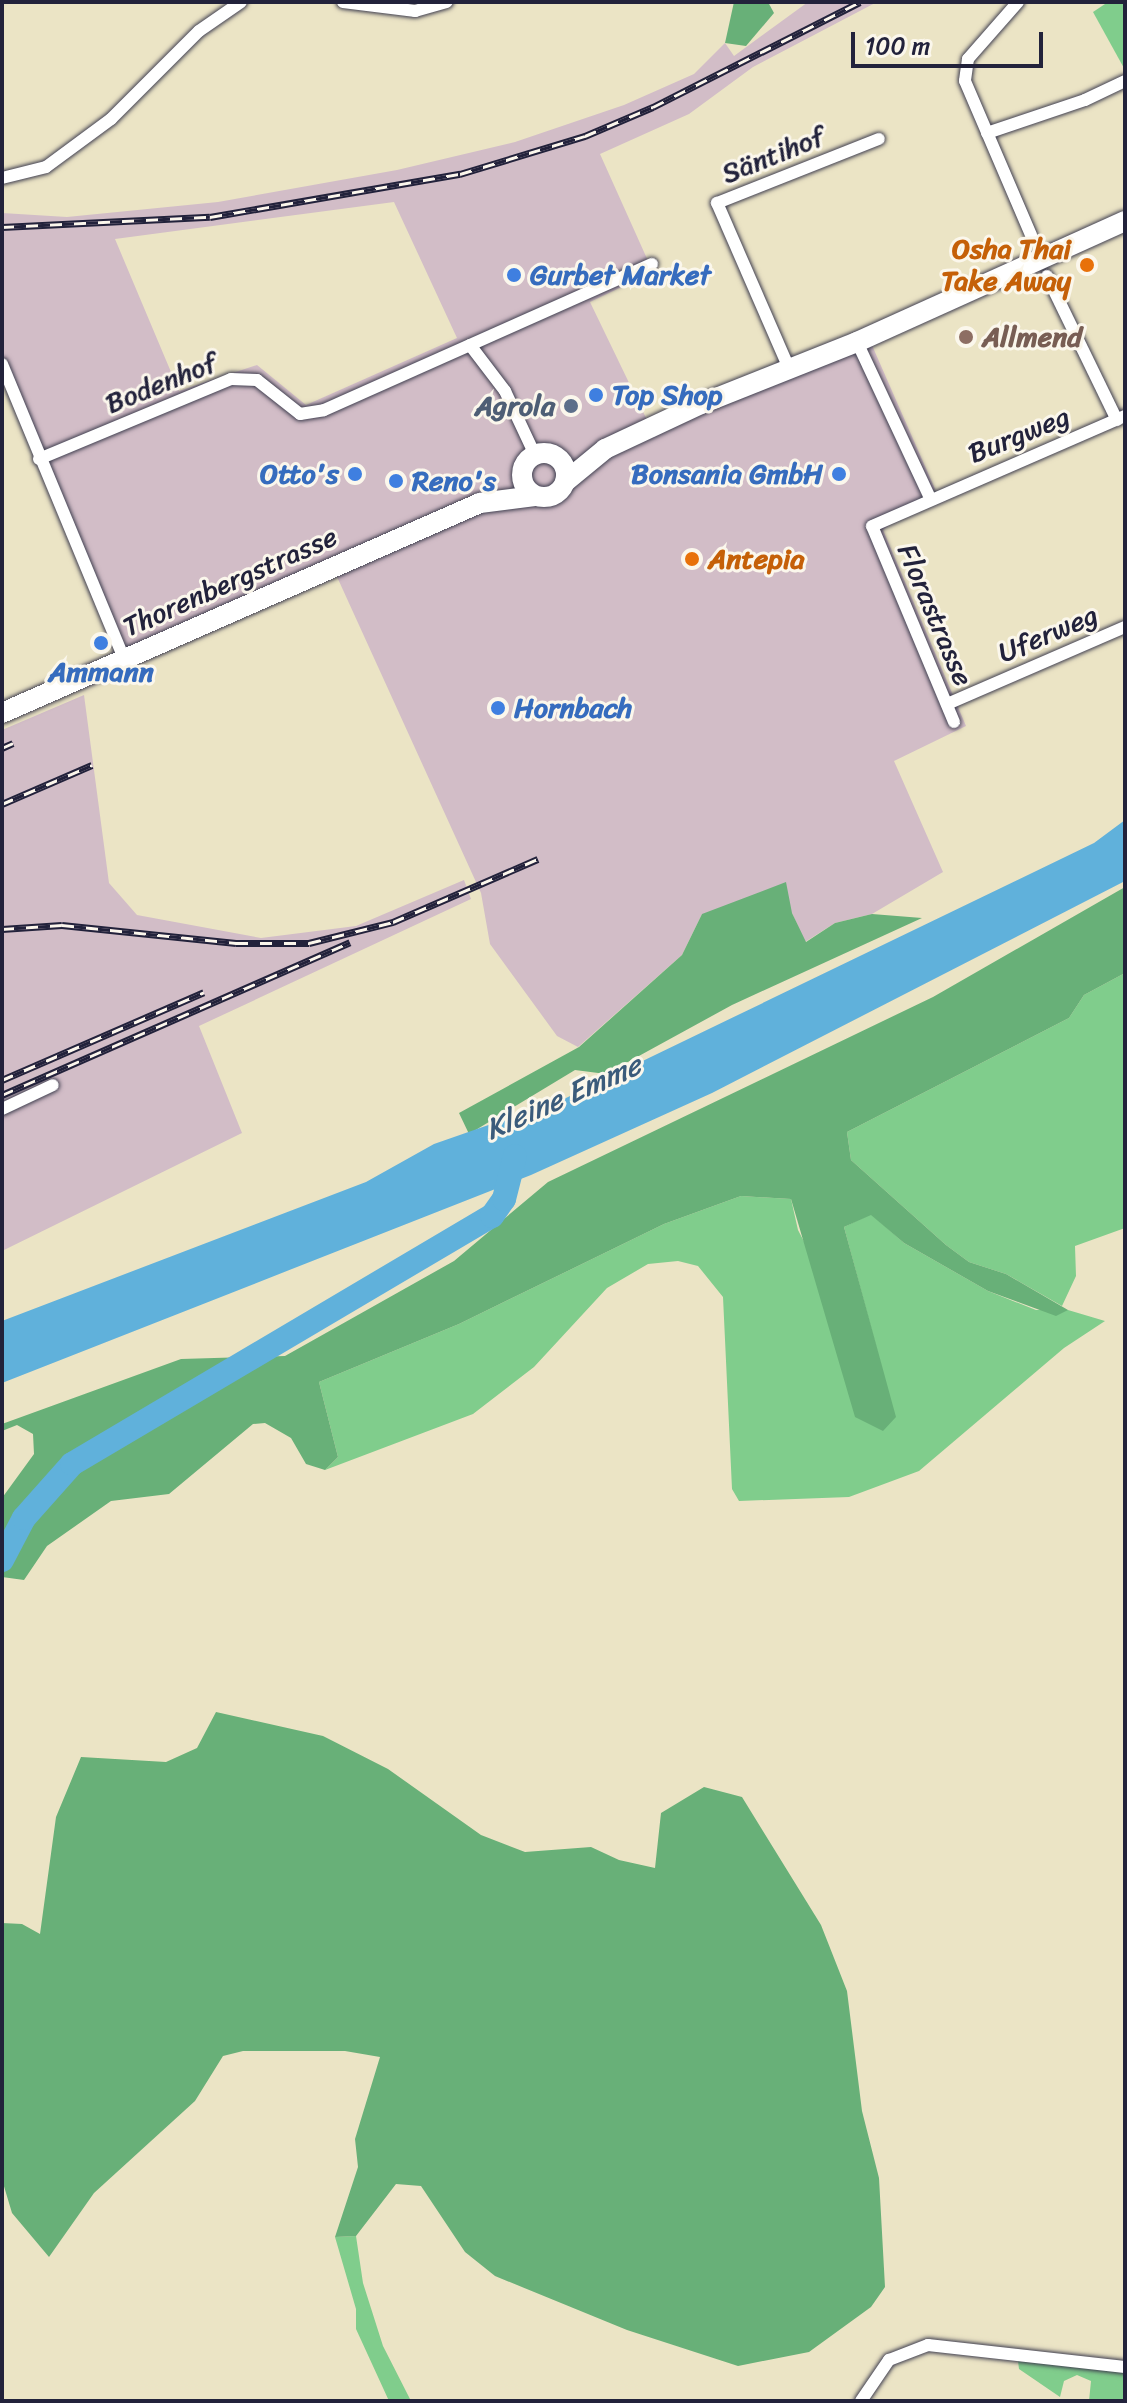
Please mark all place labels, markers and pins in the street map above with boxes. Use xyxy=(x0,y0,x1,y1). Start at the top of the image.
place label: Osha Thai Take Away xyxy=(941,232,1071,298)
marker: Osha Thai Take Away xyxy=(1078,256,1096,274)
place label: Gurbet Market xyxy=(530,258,711,292)
marker: Gurbet Market xyxy=(505,266,523,284)
place label: Allmend xyxy=(982,320,1082,354)
marker: Allmend xyxy=(957,328,975,346)
place label: Top Shop xyxy=(612,378,723,412)
marker: Top Shop xyxy=(587,386,605,404)
place label: Agrola xyxy=(475,389,555,423)
marker: Agrola xyxy=(562,397,580,415)
place label: Otto's xyxy=(260,457,339,491)
place label: Bonsania GmbH xyxy=(631,457,823,491)
place label: Reno's xyxy=(412,464,496,498)
marker: Otto's xyxy=(346,465,364,483)
marker: Bonsania GmbH xyxy=(830,465,848,483)
marker: Reno's xyxy=(387,472,405,490)
place label: Antepia xyxy=(708,542,805,576)
marker: Antepia xyxy=(683,550,701,568)
marker: Ammann xyxy=(92,634,110,652)
place label: Ammann xyxy=(48,655,154,689)
place label: Hornbach xyxy=(514,691,632,725)
marker: Hornbach xyxy=(489,699,507,717)

